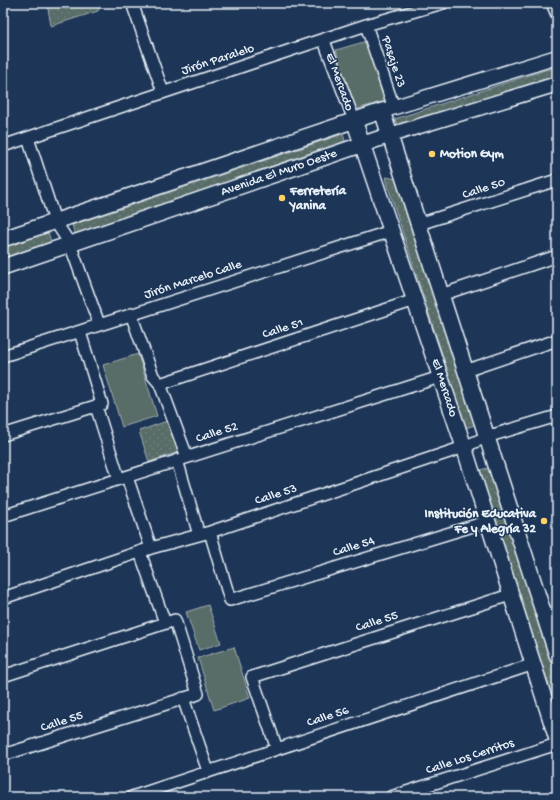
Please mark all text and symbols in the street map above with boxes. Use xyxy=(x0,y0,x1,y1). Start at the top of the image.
street label: Pasaje 23 xyxy=(377,33,408,90)
street label: Jirón Paralelo xyxy=(180,41,257,79)
street label: El Mercado xyxy=(322,51,356,113)
street label: Avenida El Muro Oeste xyxy=(219,146,339,200)
place label: Motion Gym xyxy=(440,147,504,162)
marker: Motion Gym xyxy=(427,149,437,159)
street label: Calle 50 xyxy=(461,175,508,203)
place label: Ferretería Yanina xyxy=(288,184,347,214)
marker: Ferretería Yanina xyxy=(277,193,287,203)
street label: Jirón Marcelo Calle xyxy=(142,257,244,303)
street label: Calle 51 xyxy=(261,315,305,343)
street label: El Mercado xyxy=(428,357,461,419)
street label: Calle 52 xyxy=(194,419,240,447)
street label: Calle 53 xyxy=(253,481,299,509)
place label: Institución Educativa Fe y Alegría 32 xyxy=(425,507,537,537)
marker: Institución Educativa Fe y Alegría 32 xyxy=(539,516,549,526)
street label: Calle 54 xyxy=(331,534,377,560)
street label: Calle 55 xyxy=(354,608,400,636)
street label: Calle 56 xyxy=(305,703,351,731)
street label: Calle 55 xyxy=(39,708,85,736)
street label: Calle Los Cerritos xyxy=(424,735,517,778)

